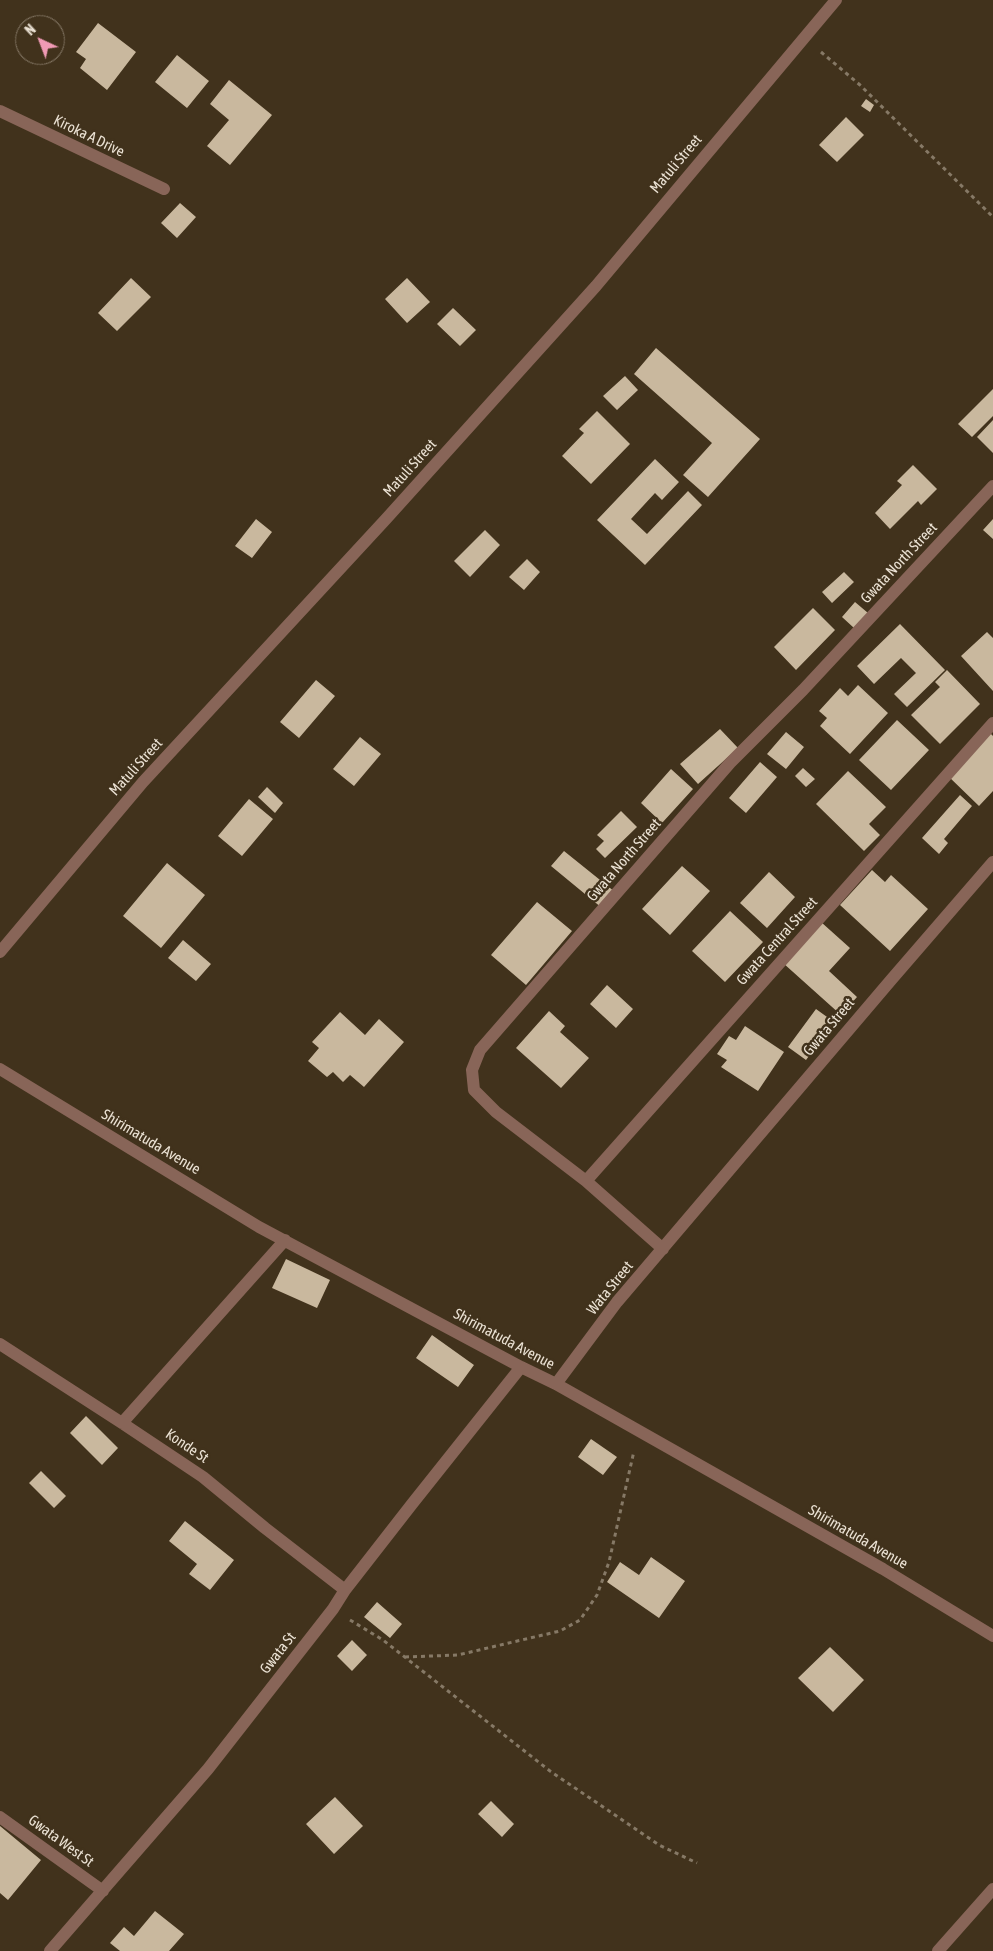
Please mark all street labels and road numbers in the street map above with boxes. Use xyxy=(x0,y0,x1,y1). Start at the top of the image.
street label: Kiroka A Drive xyxy=(51,111,127,161)
street label: Matuli Street xyxy=(646,131,706,197)
street label: Matuli Street xyxy=(380,436,440,500)
street label: Gwata North Street xyxy=(857,519,941,607)
street label: Matuli Street xyxy=(106,735,166,799)
street label: Gwata North Street xyxy=(583,815,665,905)
street label: Gwata Central Street xyxy=(733,893,821,989)
street label: Gwata Street xyxy=(800,994,858,1060)
street label: Shirimatuda Avenue xyxy=(98,1105,204,1179)
street label: Wata Street xyxy=(583,1258,637,1318)
street label: Shirimatuda Avenue xyxy=(450,1305,558,1373)
street label: Konde St xyxy=(162,1425,212,1467)
street label: Shirimatuda Avenue xyxy=(805,1501,911,1573)
street label: Gwata St xyxy=(256,1629,300,1677)
street label: Gwata West St xyxy=(25,1811,97,1871)

